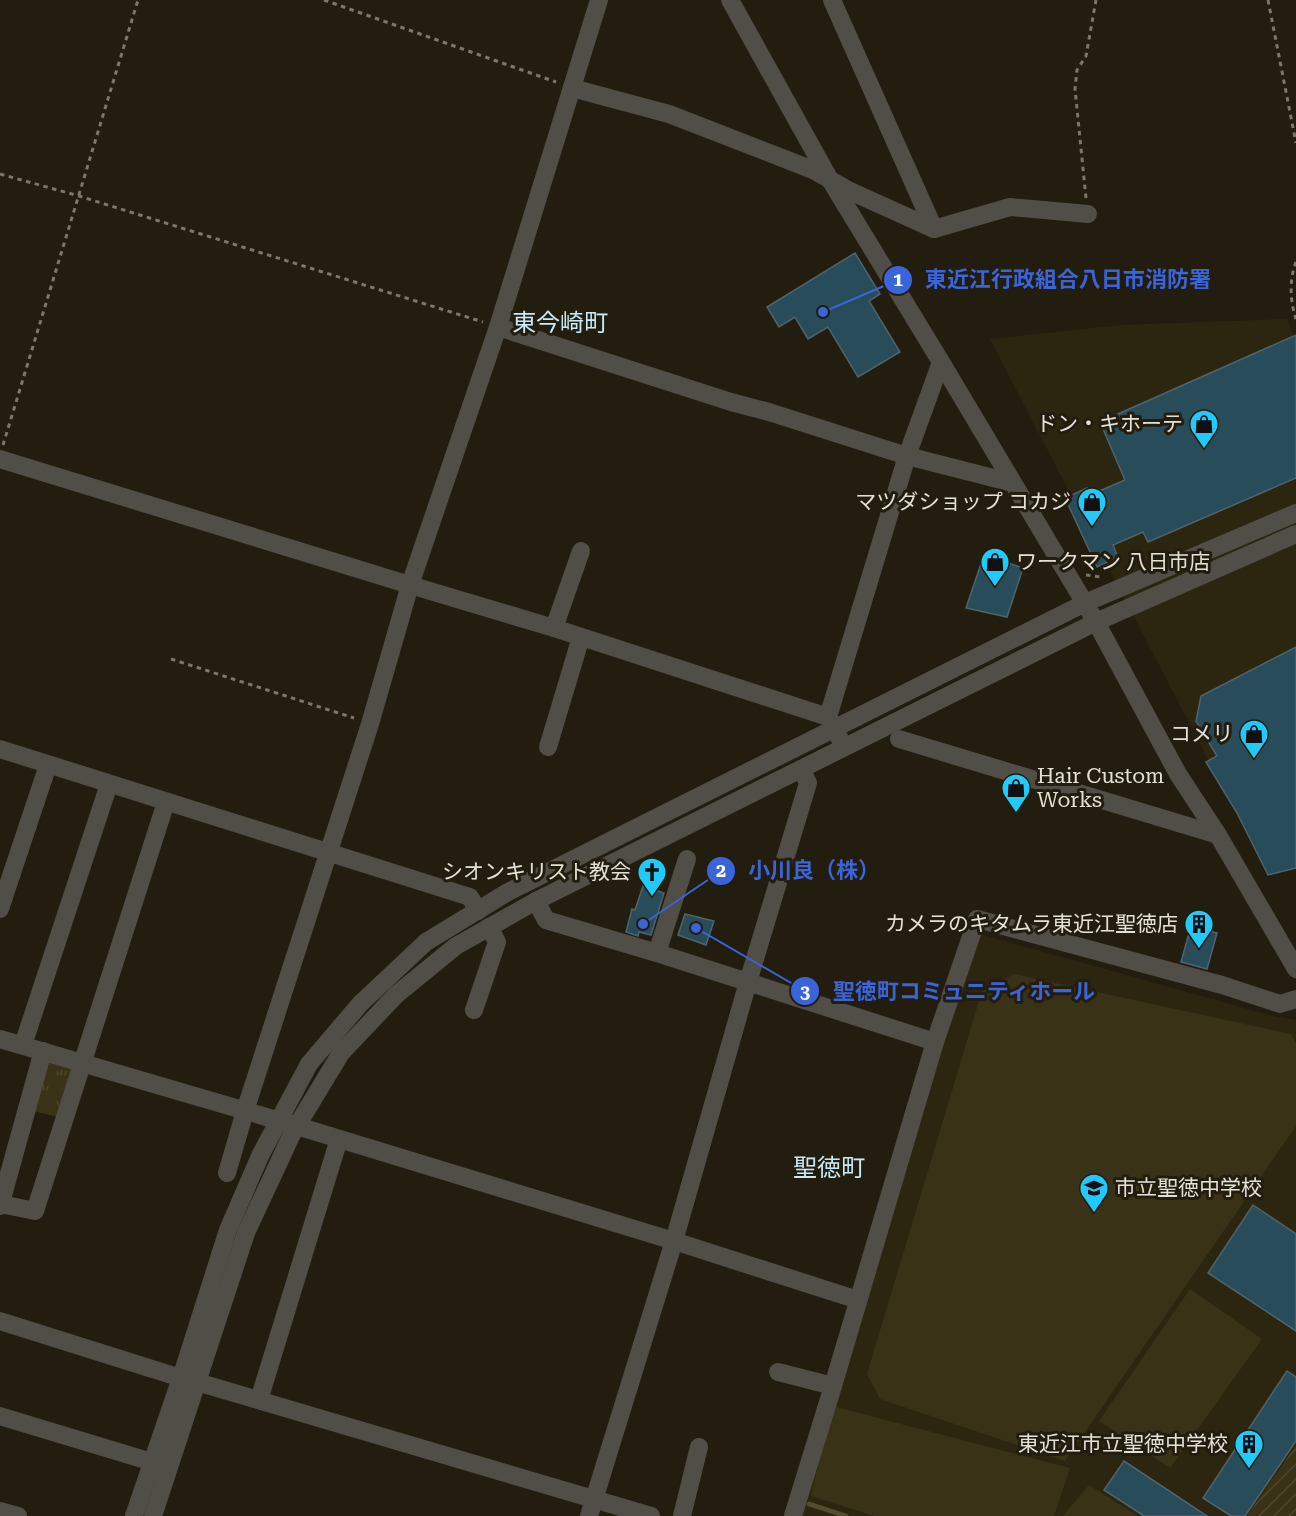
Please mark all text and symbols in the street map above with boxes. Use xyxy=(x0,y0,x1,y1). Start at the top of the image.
callout: 東近江行政組合八日市消防署 xyxy=(883,260,1223,300)
text: 東近江行政組合八日市消防署 xyxy=(925,267,1211,292)
text: 1 xyxy=(893,269,903,290)
district label: 東今崎町 xyxy=(512,309,608,337)
shop icon: ドン・キホーテ xyxy=(1188,408,1220,450)
place label: ドン・キホーテ xyxy=(1036,412,1183,436)
shop icon: マツダショップ コカジ xyxy=(1076,486,1108,528)
place label: マツダショップ コカジ xyxy=(855,490,1071,514)
shop icon: ワークマン 八日市店 xyxy=(979,546,1011,588)
place label: ワークマン 八日市店 xyxy=(1016,550,1210,574)
shop icon: コメリ xyxy=(1238,718,1270,760)
place label: コメリ xyxy=(1170,722,1233,746)
place label: Hair Custom Works xyxy=(1037,764,1164,812)
shop icon: Hair Custom Works xyxy=(1000,772,1032,814)
callout: 小川良（株） xyxy=(706,851,892,891)
church icon: シオンキリスト教会 xyxy=(636,856,668,898)
text: 小川良（株） xyxy=(748,858,880,883)
place label: シオンキリスト教会 xyxy=(442,860,631,884)
text: 2 xyxy=(716,860,726,881)
building icon: カメラのキタムラ東近江聖徳店 xyxy=(1183,908,1215,950)
place label: カメラのキタムラ東近江聖徳店 xyxy=(885,912,1178,936)
callout: 聖徳町コミュニティホール xyxy=(790,971,1108,1011)
text: 聖徳町コミュニティホール xyxy=(833,979,1095,1004)
text: 3 xyxy=(800,981,810,1002)
district label: 聖徳町 xyxy=(793,1154,865,1182)
school or university icon: 市立聖徳中学校 xyxy=(1078,1172,1110,1214)
place label: 市立聖徳中学校 xyxy=(1115,1176,1262,1200)
building icon: 東近江市立聖徳中学校 xyxy=(1233,1428,1265,1470)
place label: 東近江市立聖徳中学校 xyxy=(1018,1432,1228,1456)

